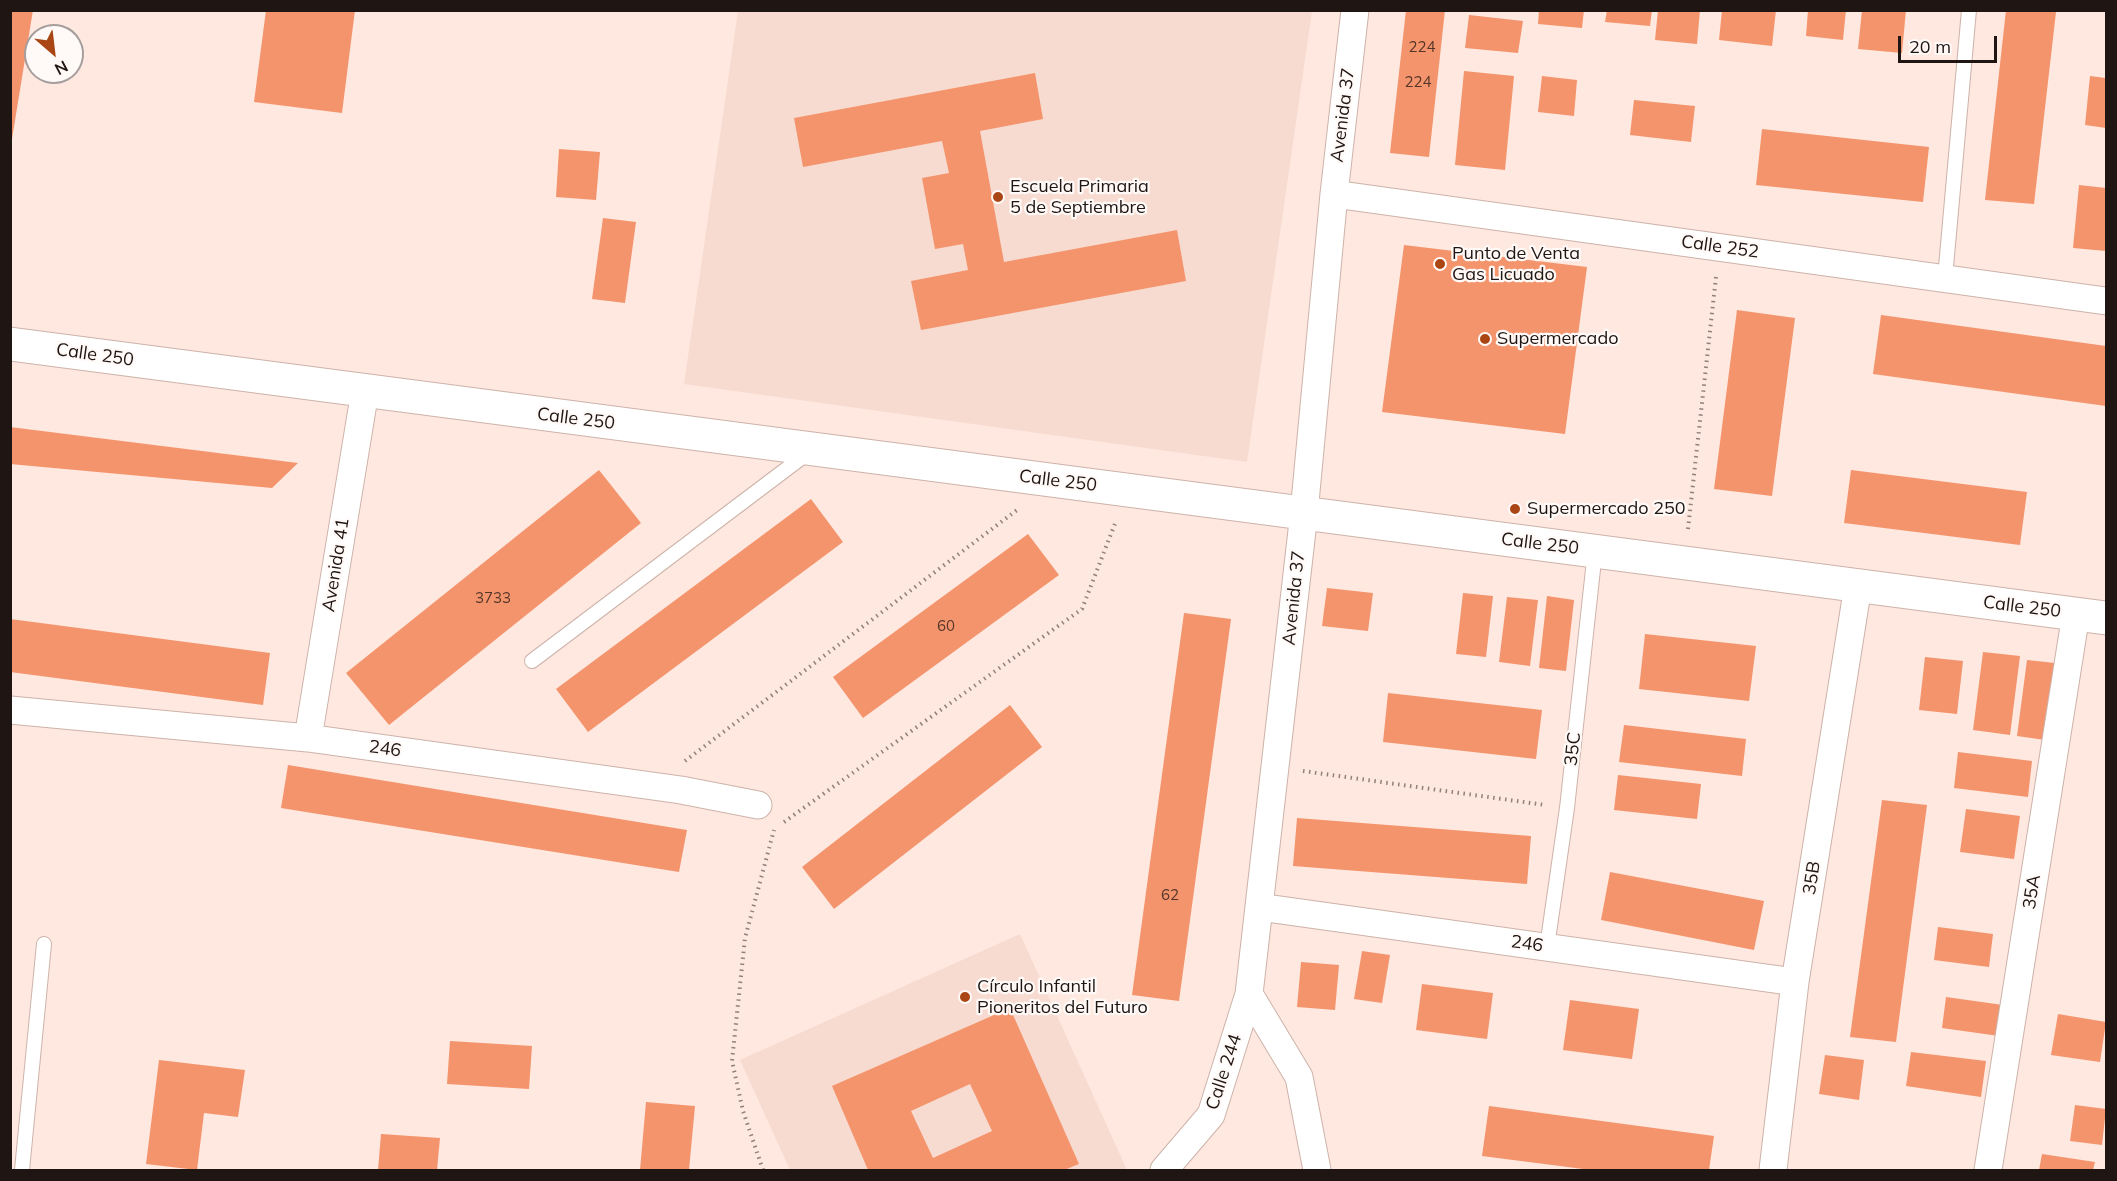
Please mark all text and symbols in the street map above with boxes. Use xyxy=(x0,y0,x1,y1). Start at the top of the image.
north arrow xyxy=(24,24,84,84)
scale bar xyxy=(1901,24,2000,62)
text: 20 m xyxy=(1909,35,1951,58)
house number: 224 xyxy=(1409,38,1435,56)
text: N xyxy=(51,56,72,80)
street label: Avenida 37 xyxy=(1327,67,1359,163)
house number: 224 xyxy=(1405,73,1431,91)
place label: Escuela Primaria 5 de Septiembre xyxy=(1010,176,1149,219)
marker: Escuela Primaria 5 de Septiembre xyxy=(991,190,1005,204)
street label: Calle 252 xyxy=(1680,231,1760,263)
place label: Punto de Venta Gas Licuado xyxy=(1452,243,1580,286)
marker: Punto de Venta Gas Licuado xyxy=(1433,257,1447,271)
place label: Supermercado xyxy=(1497,328,1618,350)
marker: Supermercado xyxy=(1478,332,1492,346)
street label: Calle 250 xyxy=(55,339,135,371)
street label: Calle 250 xyxy=(536,404,616,434)
street label: Calle 250 xyxy=(1018,466,1098,496)
place label: Supermercado 250 xyxy=(1527,498,1686,520)
marker: Supermercado 250 xyxy=(1508,502,1522,516)
street label: Avenida 41 xyxy=(318,517,354,613)
street label: Calle 250 xyxy=(1500,529,1580,559)
street label: Avenida 37 xyxy=(1278,550,1310,646)
house number: 3733 xyxy=(475,589,511,607)
street label: Calle 250 xyxy=(1982,592,2062,622)
house number: 60 xyxy=(937,617,955,635)
street label: 35C xyxy=(1560,731,1586,767)
street label: 246 xyxy=(367,736,403,762)
street label: 35B xyxy=(1799,860,1825,896)
street label: 35A xyxy=(2019,873,2045,911)
house number: 62 xyxy=(1161,886,1179,904)
street label: 246 xyxy=(1509,931,1545,957)
place label: Círculo Infantil Pioneritos del Futuro xyxy=(977,976,1148,1018)
marker: Círculo Infantil Pioneritos del Futuro xyxy=(958,990,972,1004)
street label: Calle 244 xyxy=(1202,1031,1246,1113)

